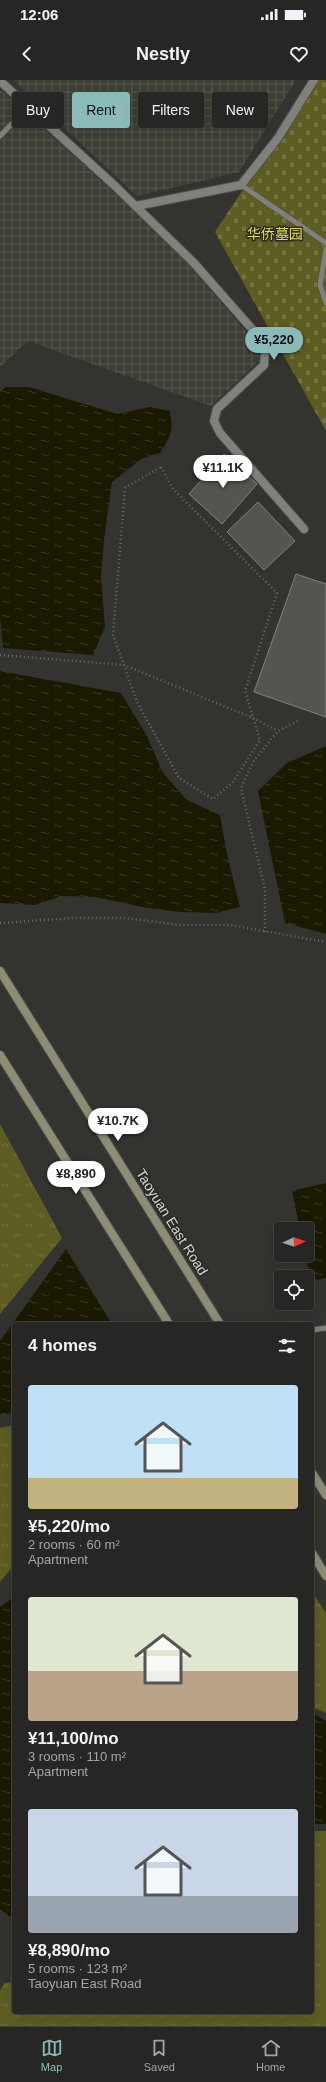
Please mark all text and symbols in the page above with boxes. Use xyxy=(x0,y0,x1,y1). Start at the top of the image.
text: 12:06 xyxy=(20,6,58,23)
icon: back xyxy=(16,43,38,65)
icon: heart xyxy=(288,43,310,65)
text: Nestly xyxy=(136,44,190,64)
chip: Buy xyxy=(12,92,64,128)
chip: Rent xyxy=(72,92,130,128)
chip: Filters xyxy=(138,92,204,128)
chip: New xyxy=(212,92,268,128)
park label: 华侨墓园 xyxy=(247,226,303,242)
pin: ¥5,220 xyxy=(241,327,307,361)
text: ¥5,220 xyxy=(254,332,294,347)
pin: ¥11.1K xyxy=(190,455,256,489)
text: ¥11.1K xyxy=(202,460,244,475)
pin: ¥10.7K xyxy=(85,1108,151,1142)
text: ¥10.7K xyxy=(97,1113,139,1128)
pin: ¥8,890 xyxy=(43,1161,109,1195)
text: ¥8,890 xyxy=(56,1166,96,1181)
street label: Taoyuan East Road xyxy=(133,1166,211,1278)
north arrow xyxy=(274,1222,314,1262)
map controls xyxy=(274,1222,314,1310)
button: locate xyxy=(274,1270,314,1310)
icon: filters xyxy=(276,1335,298,1357)
text: 4 homes xyxy=(28,1336,97,1355)
icon: home xyxy=(127,1411,199,1483)
text: ¥5,220/mo xyxy=(28,1517,110,1536)
text: 2 rooms · 60 m² xyxy=(28,1537,120,1552)
text: Apartment xyxy=(28,1552,88,1567)
icon: home xyxy=(127,1623,199,1695)
text: ¥11,100/mo xyxy=(28,1729,119,1748)
text: 3 rooms · 110 m² xyxy=(28,1749,126,1764)
text: Apartment xyxy=(28,1764,88,1779)
icon: home xyxy=(127,1835,199,1907)
text: ¥8,890/mo xyxy=(28,1941,110,1960)
text: 5 rooms · 123 m² xyxy=(28,1961,127,1976)
text: Taoyuan East Road xyxy=(28,1976,141,1991)
tab: Map xyxy=(41,2037,63,2073)
tab: Saved xyxy=(144,2037,175,2073)
tab: Home xyxy=(256,2037,285,2073)

